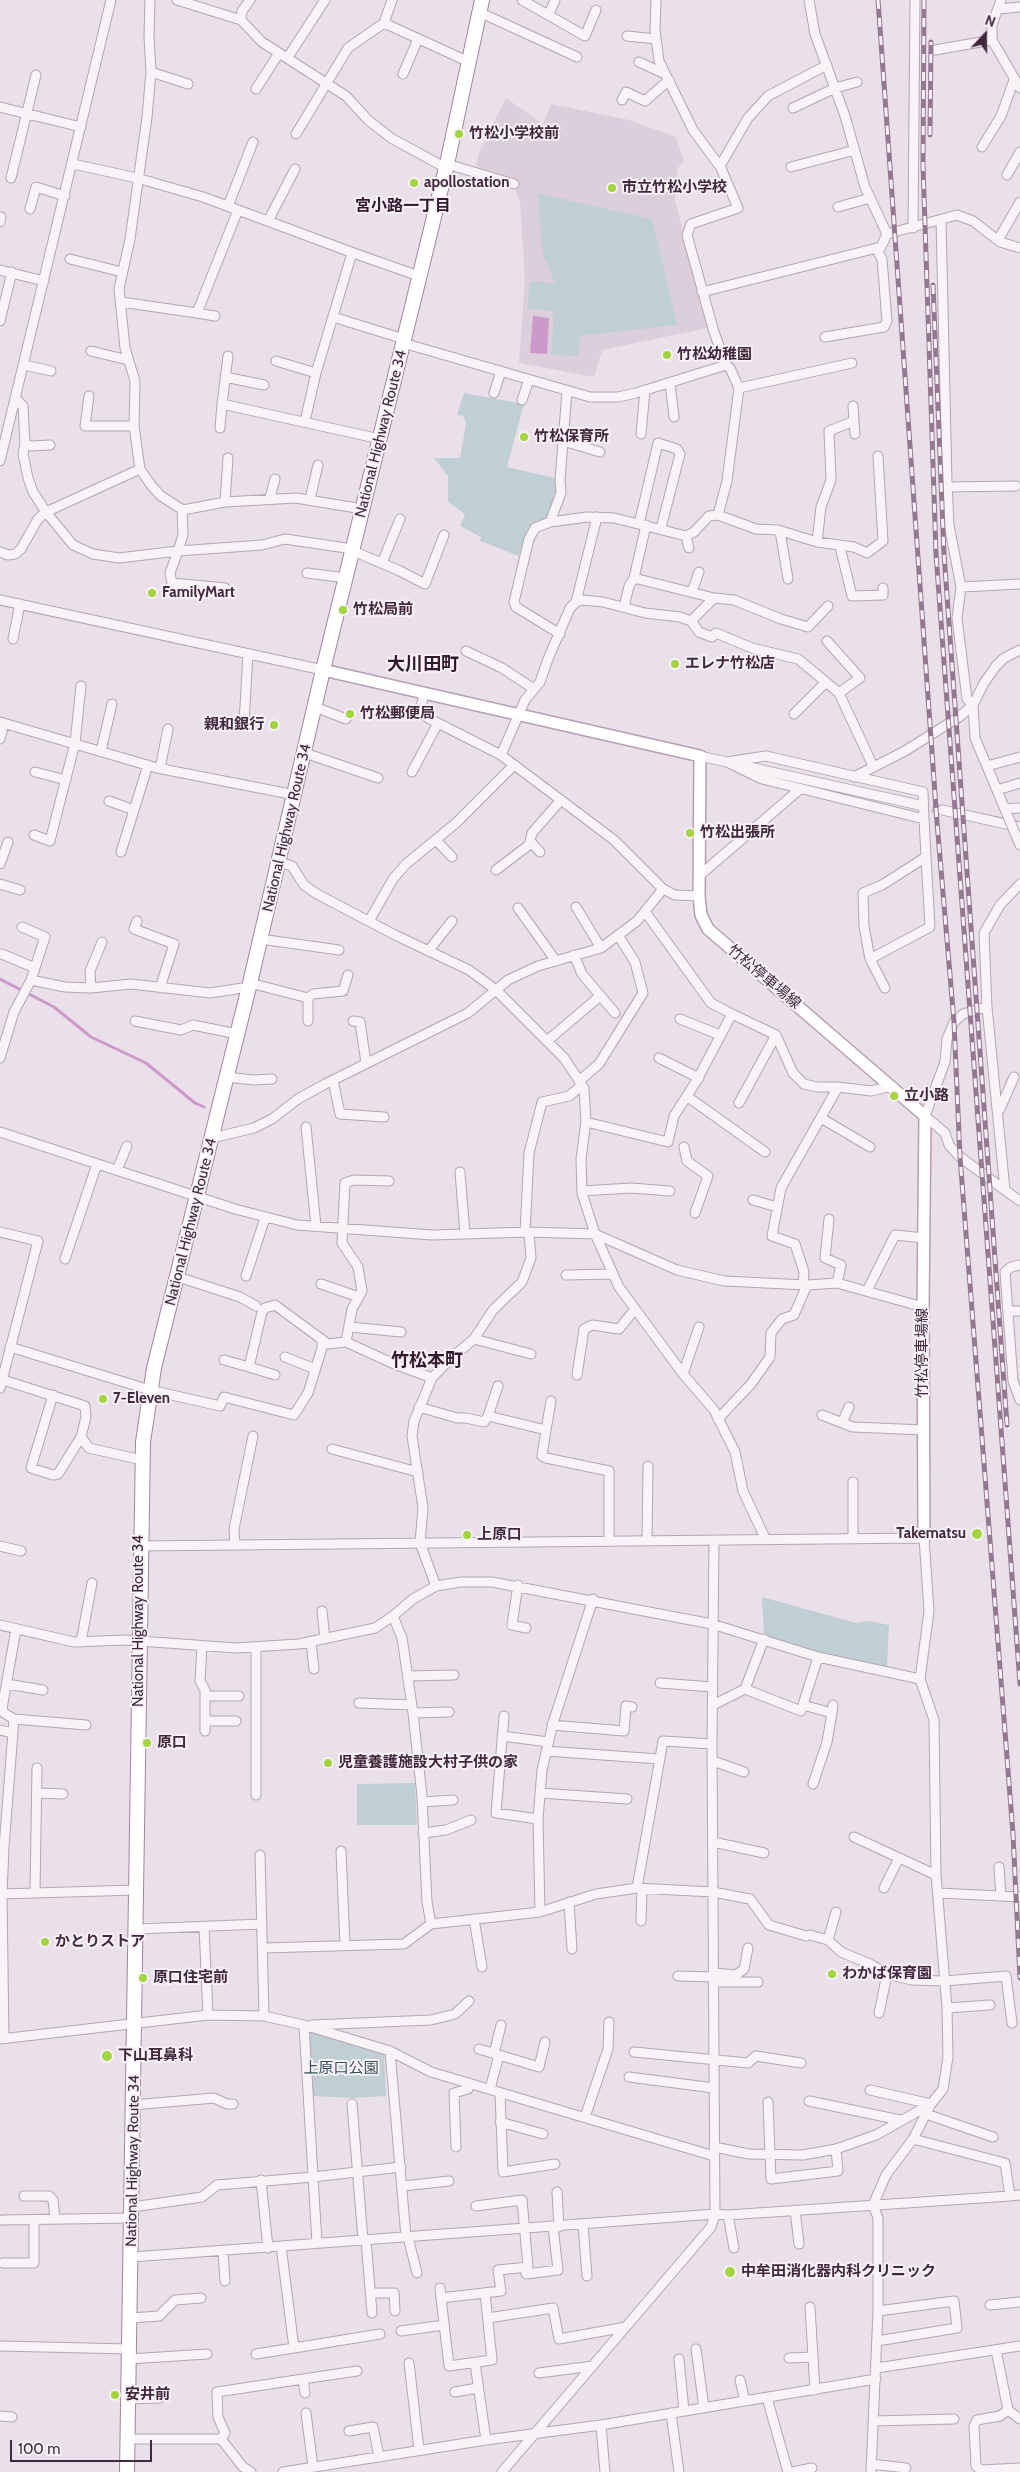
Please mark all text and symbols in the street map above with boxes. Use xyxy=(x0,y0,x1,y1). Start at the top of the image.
north arrow xyxy=(960,10,1010,60)
text: N xyxy=(983,11,998,31)
place label: 竹松小学校前 xyxy=(469,125,559,143)
marker: 竹松小学校前 xyxy=(453,128,465,140)
place label: apollostation xyxy=(424,174,509,192)
marker: apollostation xyxy=(408,177,420,189)
place label: 市立竹松小学校 xyxy=(622,179,727,197)
marker: 市立竹松小学校 xyxy=(606,182,618,194)
district label: 宮小路一丁目 xyxy=(355,196,451,216)
place label: 竹松幼稚園 xyxy=(677,346,752,364)
street label: National Highway Route 34 xyxy=(351,348,411,520)
marker: 竹松幼稚園 xyxy=(661,349,673,361)
place label: 竹松保育所 xyxy=(534,428,609,446)
marker: 竹松保育所 xyxy=(518,431,530,443)
place label: FamilyMart xyxy=(162,584,235,602)
marker: FamilyMart xyxy=(146,587,158,599)
place label: 竹松局前 xyxy=(353,601,413,619)
marker: 竹松局前 xyxy=(337,604,349,616)
district label: 大川田町 xyxy=(387,654,459,676)
place label: エレナ竹松店 xyxy=(685,655,775,673)
marker: エレナ竹松店 xyxy=(669,658,681,670)
place label: 竹松郵便局 xyxy=(360,705,435,723)
marker: 竹松郵便局 xyxy=(344,708,356,720)
place label: 親和銀行 xyxy=(204,716,264,734)
marker: 親和銀行 xyxy=(268,719,280,731)
street label: National Highway Route 34 xyxy=(259,742,315,914)
place label: 竹松出張所 xyxy=(700,824,775,842)
marker: 竹松出張所 xyxy=(684,827,696,839)
street label: 竹松停車場線 xyxy=(724,941,804,1013)
place label: 立小路 xyxy=(904,1087,949,1105)
marker: 立小路 xyxy=(888,1090,900,1102)
street label: National Highway Route 34 xyxy=(161,1136,221,1308)
street label: 竹松停車場線 xyxy=(914,1308,932,1398)
district label: 竹松本町 xyxy=(391,1350,463,1372)
place label: 7-Eleven xyxy=(113,1390,170,1408)
marker: 7-Eleven xyxy=(97,1393,109,1405)
place label: Takematsu xyxy=(896,1525,966,1543)
place label: 上原口 xyxy=(477,1526,522,1544)
marker: Takematsu xyxy=(970,1527,984,1541)
marker: 上原口 xyxy=(461,1529,473,1541)
street label: National Highway Route 34 xyxy=(130,1535,148,1707)
place label: 原口 xyxy=(157,1734,187,1752)
marker: 原口 xyxy=(141,1737,153,1749)
place label: 児童養護施設大村子供の家 xyxy=(338,1754,518,1772)
marker: 児童養護施設大村子供の家 xyxy=(322,1757,334,1769)
place label: かとりストア xyxy=(55,1933,145,1951)
marker: かとりストア xyxy=(39,1936,51,1948)
place label: わかば保育園 xyxy=(842,1965,932,1983)
marker: わかば保育園 xyxy=(826,1968,838,1980)
place label: 原口住宅前 xyxy=(153,1969,228,1987)
marker: 原口住宅前 xyxy=(137,1972,149,1984)
place label: 下山耳鼻科 xyxy=(118,2047,193,2065)
marker: 下山耳鼻科 xyxy=(100,2049,114,2063)
park label: 上原口公園 xyxy=(304,2060,378,2078)
street label: National Highway Route 34 xyxy=(123,2075,143,2247)
place label: 中牟田消化器内科クリニック xyxy=(741,2263,936,2281)
marker: 中牟田消化器内科クリニック xyxy=(723,2265,737,2279)
place label: 安井前 xyxy=(125,2386,170,2404)
marker: 安井前 xyxy=(109,2389,121,2401)
scale bar xyxy=(12,2430,155,2462)
text: 100 m xyxy=(18,2440,60,2458)

